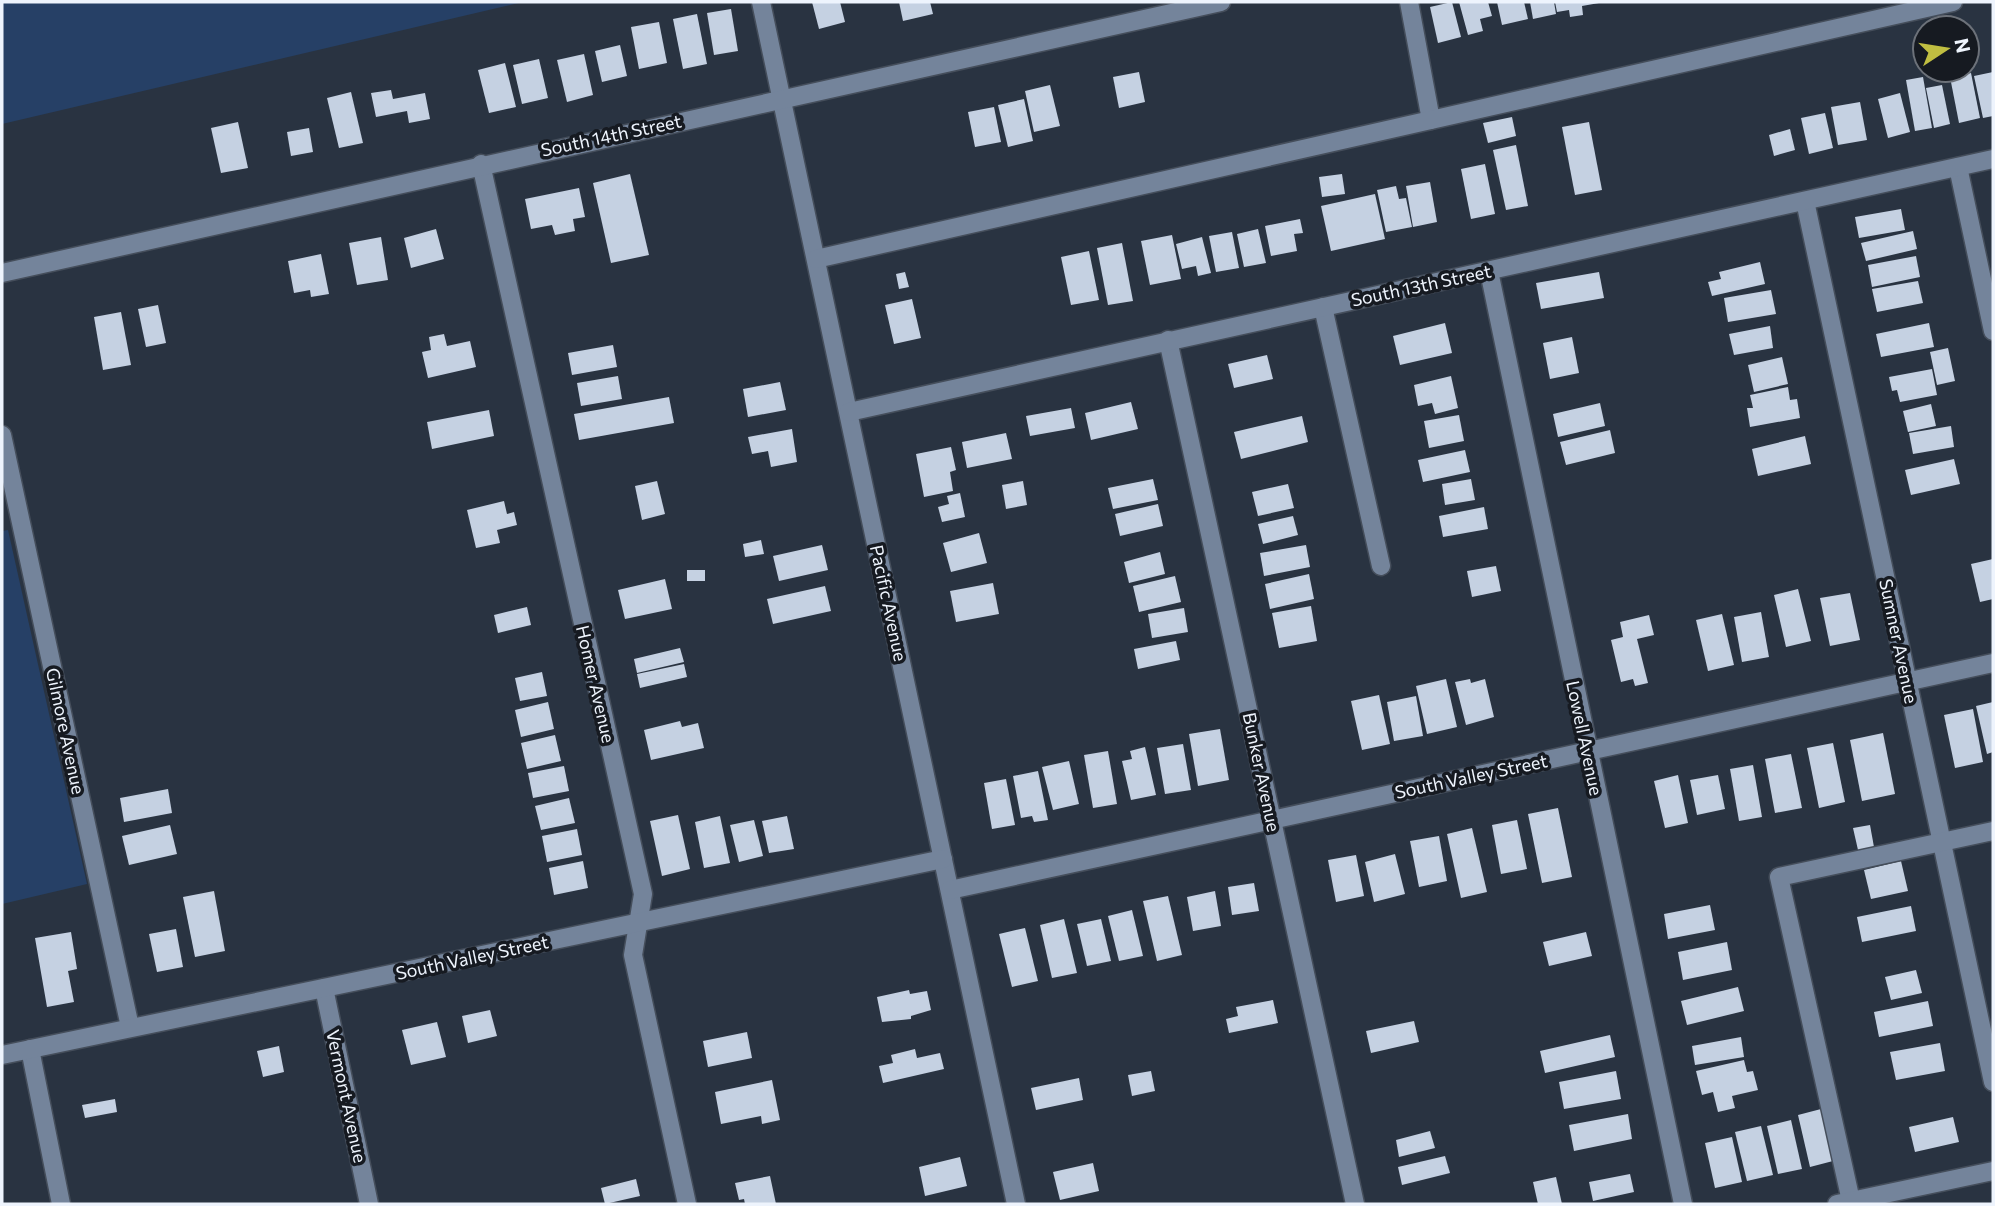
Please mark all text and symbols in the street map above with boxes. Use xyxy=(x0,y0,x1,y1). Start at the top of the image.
north arrow xyxy=(1911,14,1981,84)
text: N xyxy=(1950,36,1976,55)
street label: South 14th Street xyxy=(539,109,683,161)
street label: South 13th Street xyxy=(1349,259,1493,311)
street label: Pacific Avenue xyxy=(866,543,912,663)
street label: Sumner Avenue xyxy=(1875,577,1923,705)
street label: Homer Avenue xyxy=(572,623,620,745)
street label: Gilmore Avenue xyxy=(42,666,90,796)
street label: Lowell Avenue xyxy=(1562,679,1608,797)
street label: Bunker Avenue xyxy=(1239,710,1285,834)
street label: South Valley Street xyxy=(1393,749,1549,803)
street label: South Valley Street xyxy=(394,930,550,984)
street label: Vermont Avenue xyxy=(322,1027,372,1165)

